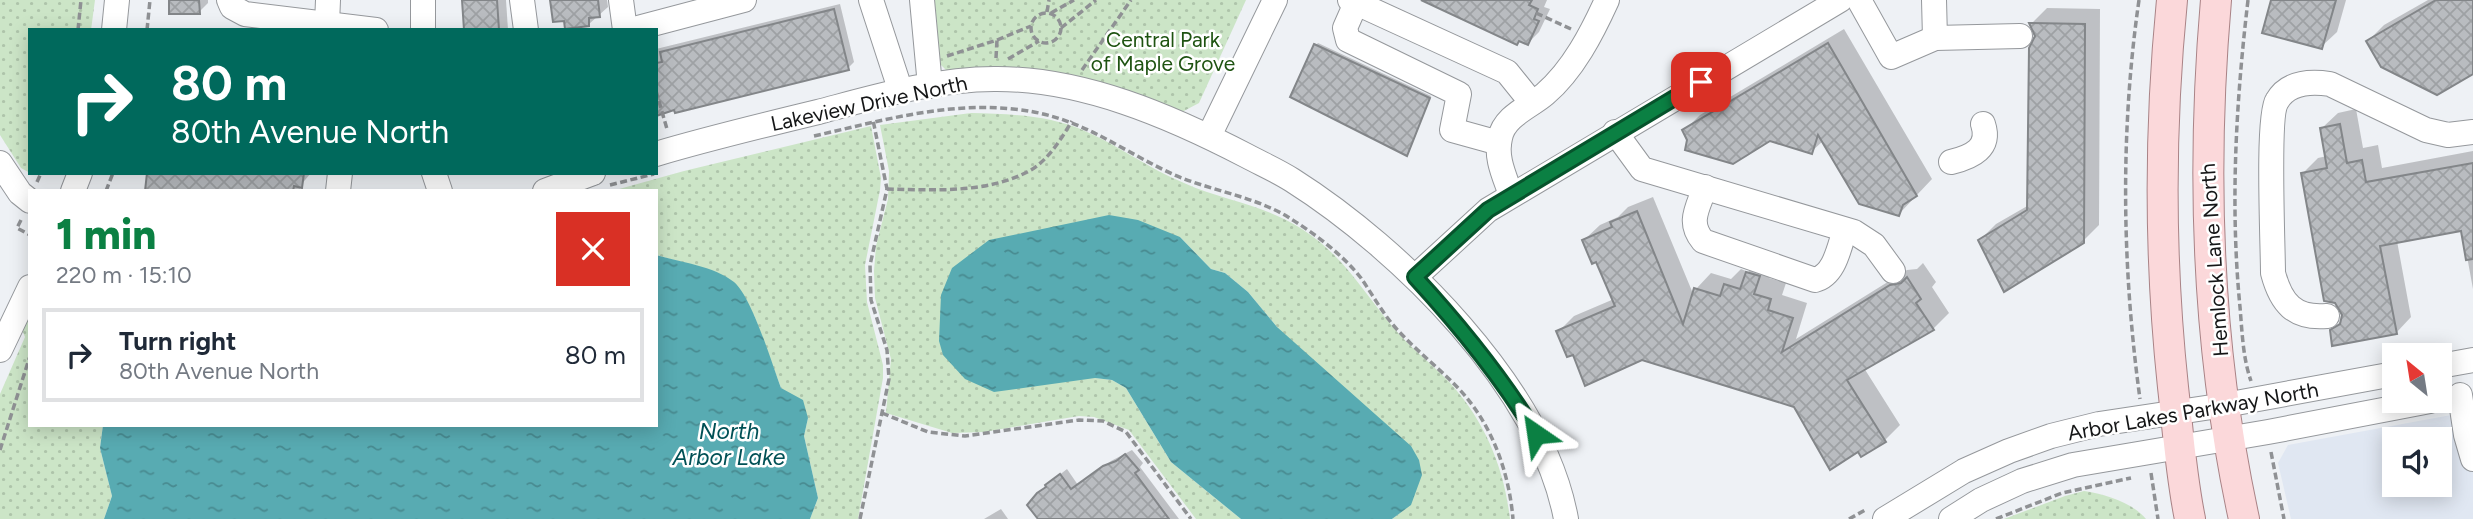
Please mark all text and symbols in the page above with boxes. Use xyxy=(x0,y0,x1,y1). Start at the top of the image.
park label: Central Park of Maple Grove xyxy=(1091,27,1235,76)
pin xyxy=(1671,52,1731,112)
text: 80 m xyxy=(171,53,287,112)
icon: right xyxy=(56,56,147,147)
icon: arrive xyxy=(1682,63,1720,101)
street label: Lakeview Drive North xyxy=(768,70,970,136)
text: 80th Avenue North xyxy=(171,113,449,151)
street label: Hemlock Lane North xyxy=(2195,162,2233,358)
text: 1 min xyxy=(56,209,156,260)
button: close xyxy=(556,212,630,286)
text: 220 m · 15:10 xyxy=(56,261,192,289)
text: Turn right xyxy=(119,325,236,357)
icon: right xyxy=(60,336,98,374)
text: 80 m xyxy=(565,339,626,371)
north arrow xyxy=(2382,343,2452,413)
map controls xyxy=(2382,343,2452,497)
text: 80th Avenue North xyxy=(119,357,319,385)
street label: Arbor Lakes Parkway North xyxy=(2066,377,2320,445)
position arrow xyxy=(1499,397,1573,471)
water label: North Arbor Lake xyxy=(672,417,786,471)
button: sound xyxy=(2382,427,2452,497)

